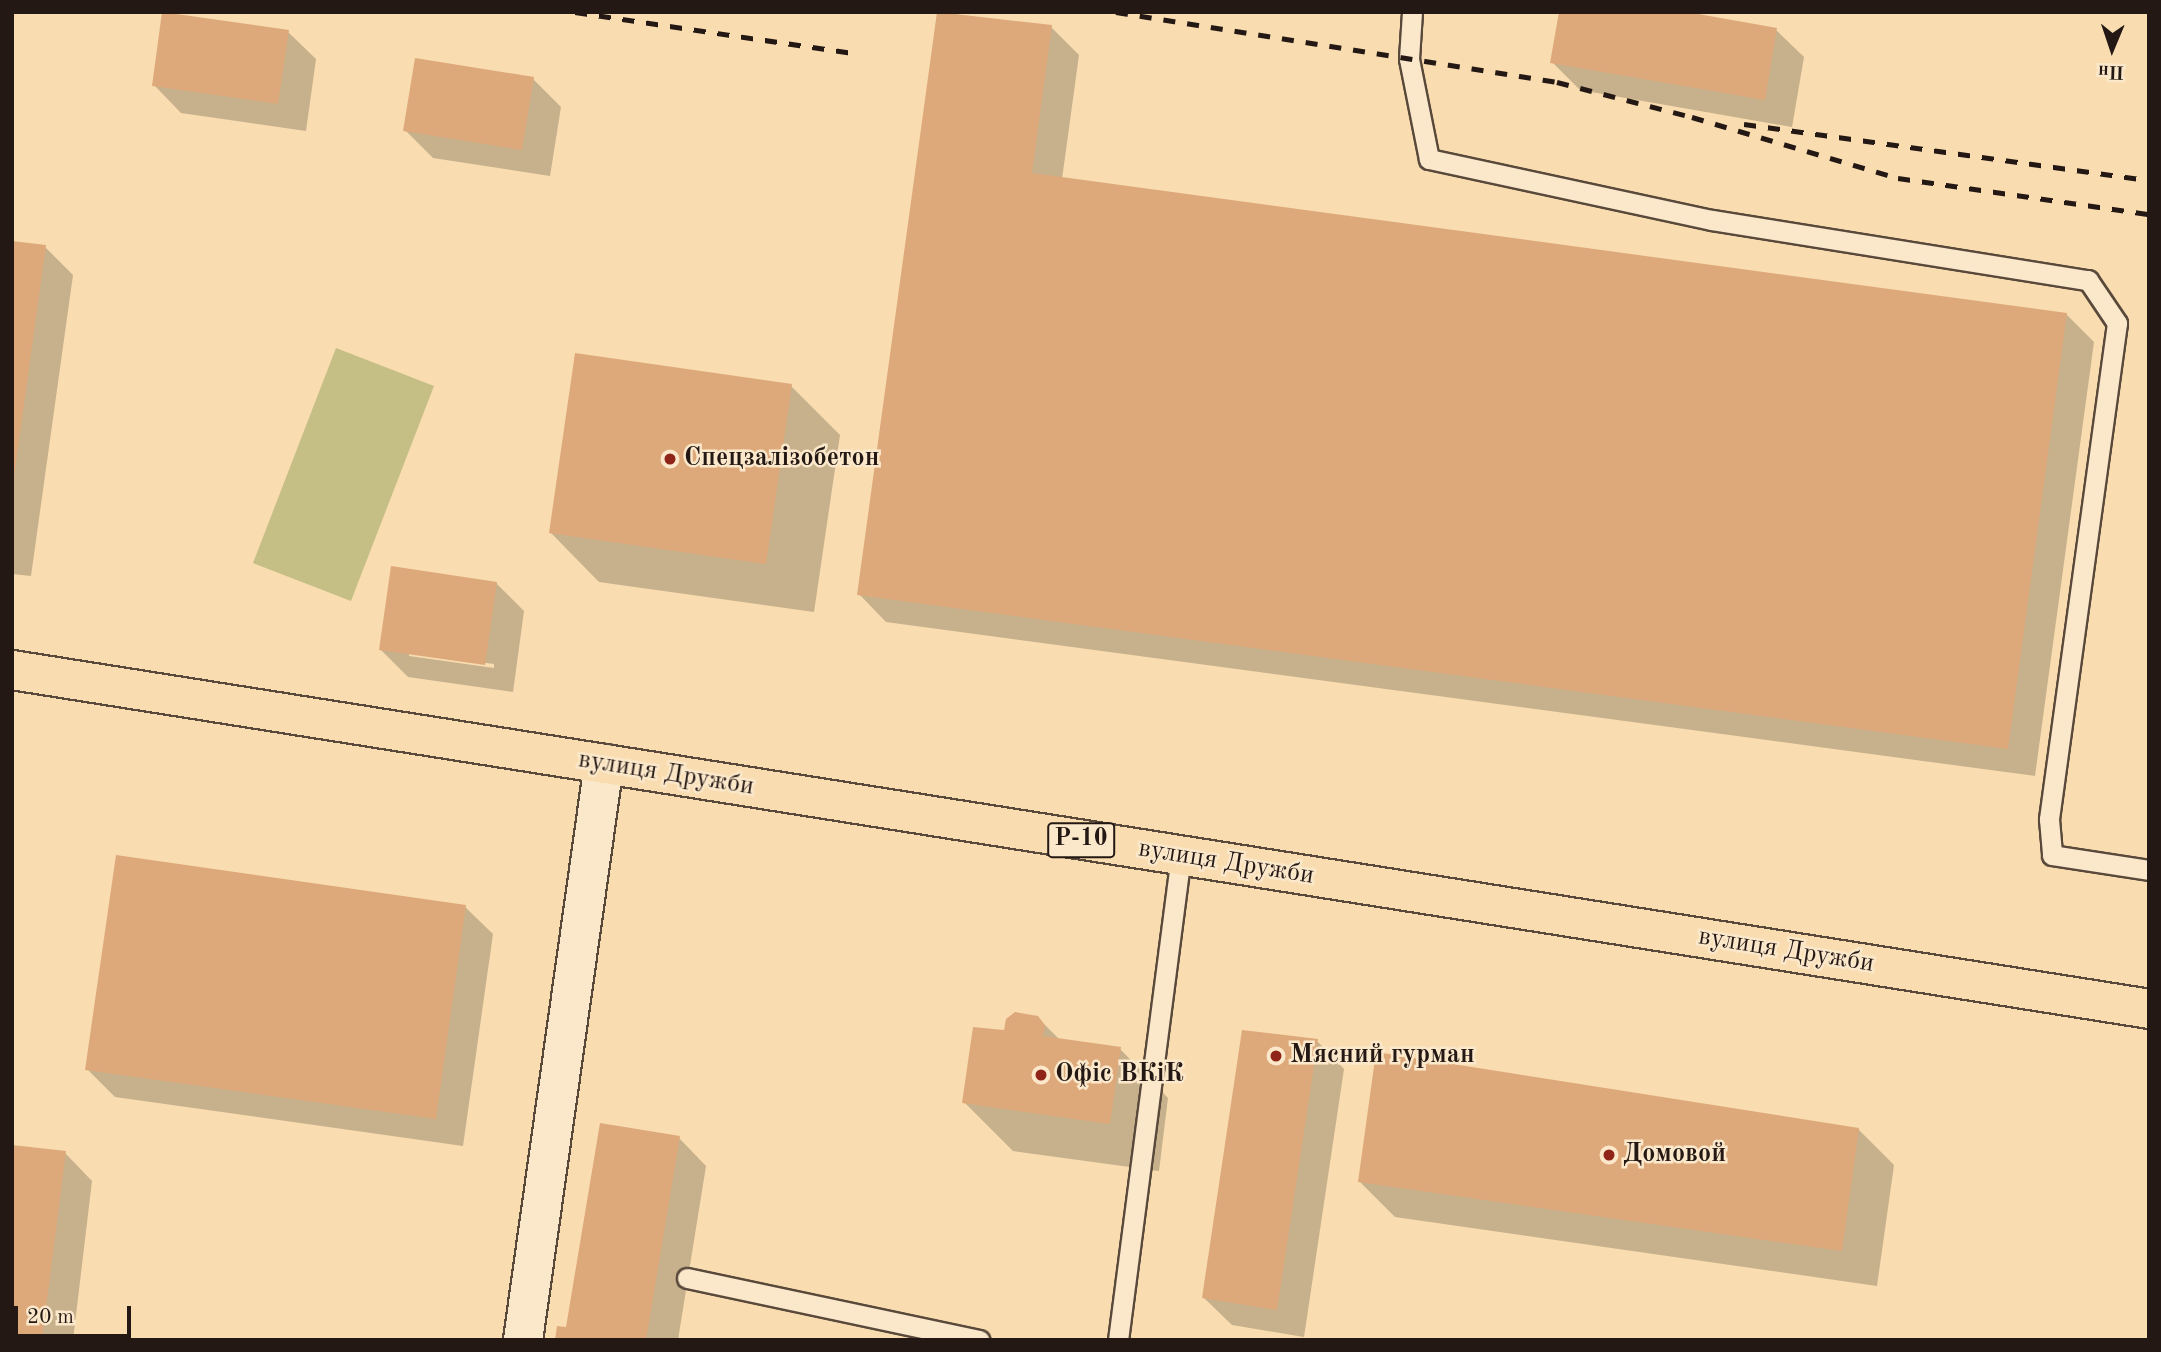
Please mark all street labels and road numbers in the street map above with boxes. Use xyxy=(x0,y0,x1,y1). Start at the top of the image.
street label: вулиця Дружби xyxy=(576,745,756,803)
road number: Р-10 xyxy=(1046,820,1116,860)
street label: вулиця Дружби xyxy=(1136,834,1316,892)
street label: вулиця Дружби xyxy=(1696,922,1876,980)

